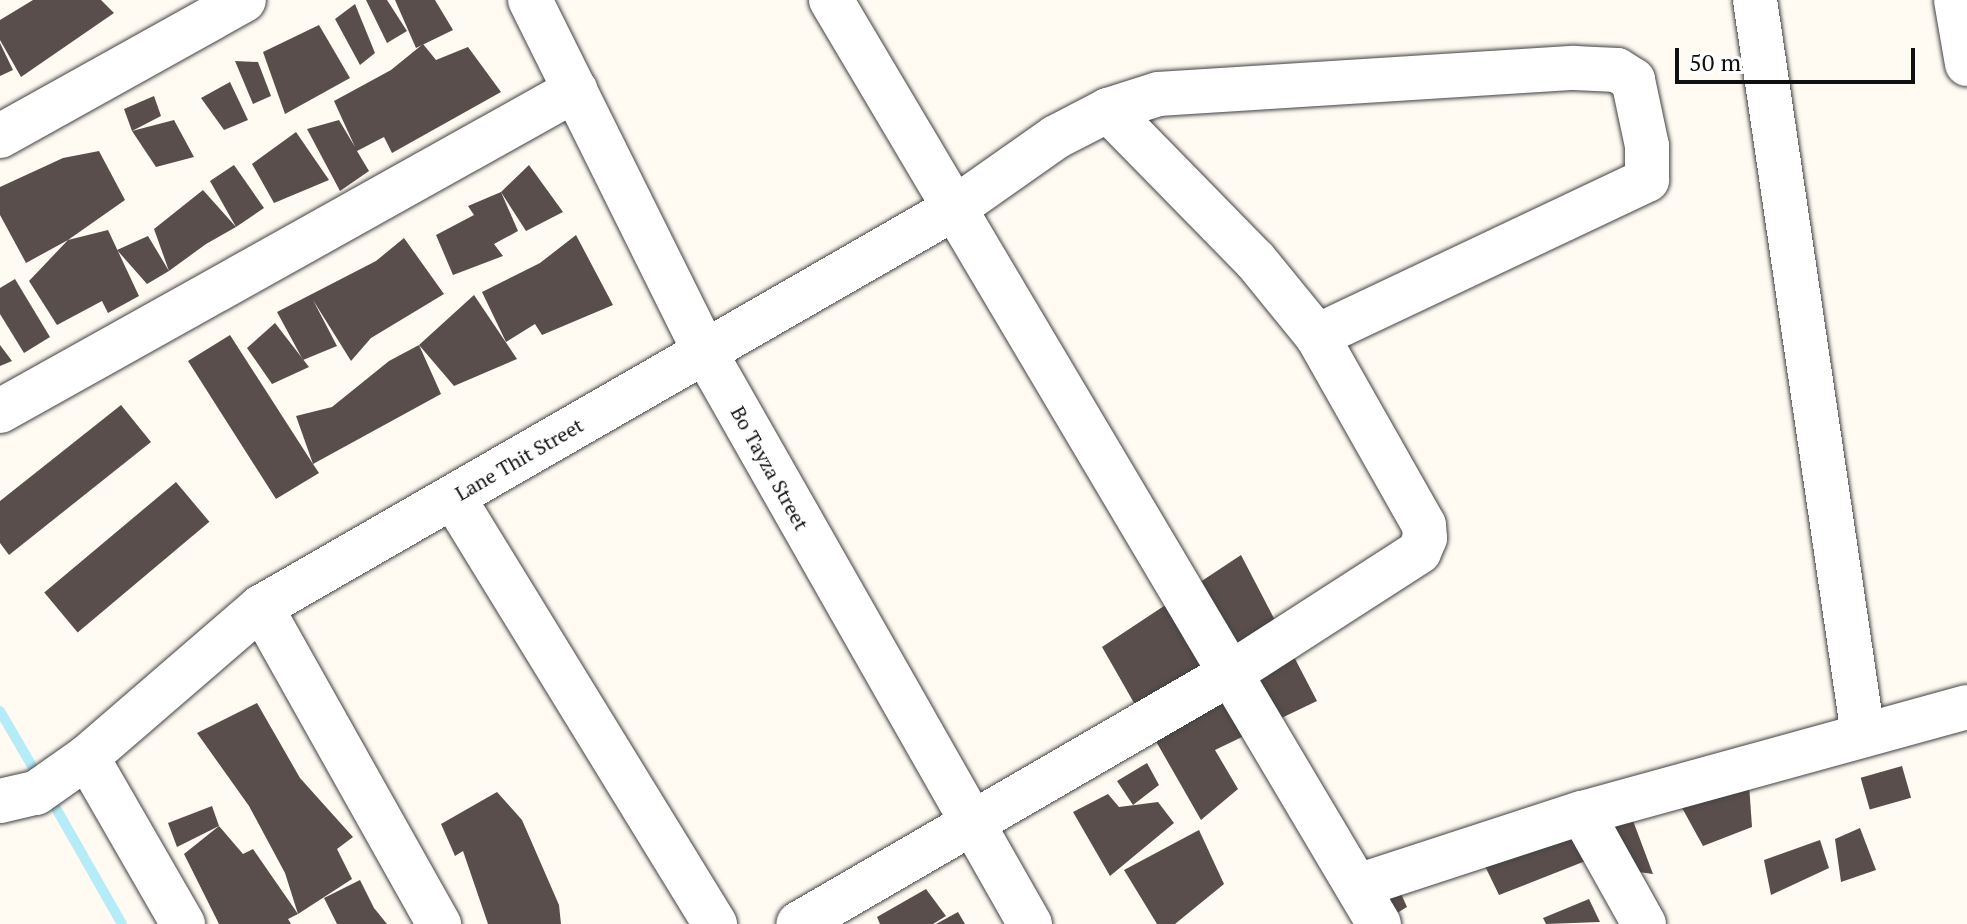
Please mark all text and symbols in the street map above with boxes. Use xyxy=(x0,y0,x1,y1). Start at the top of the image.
scale bar xyxy=(1679,32,1919,82)
text: 50 m xyxy=(1689,46,1741,78)
street label: Bo Tayza Street xyxy=(726,402,814,534)
street label: Lane Thit Street xyxy=(451,413,587,505)

